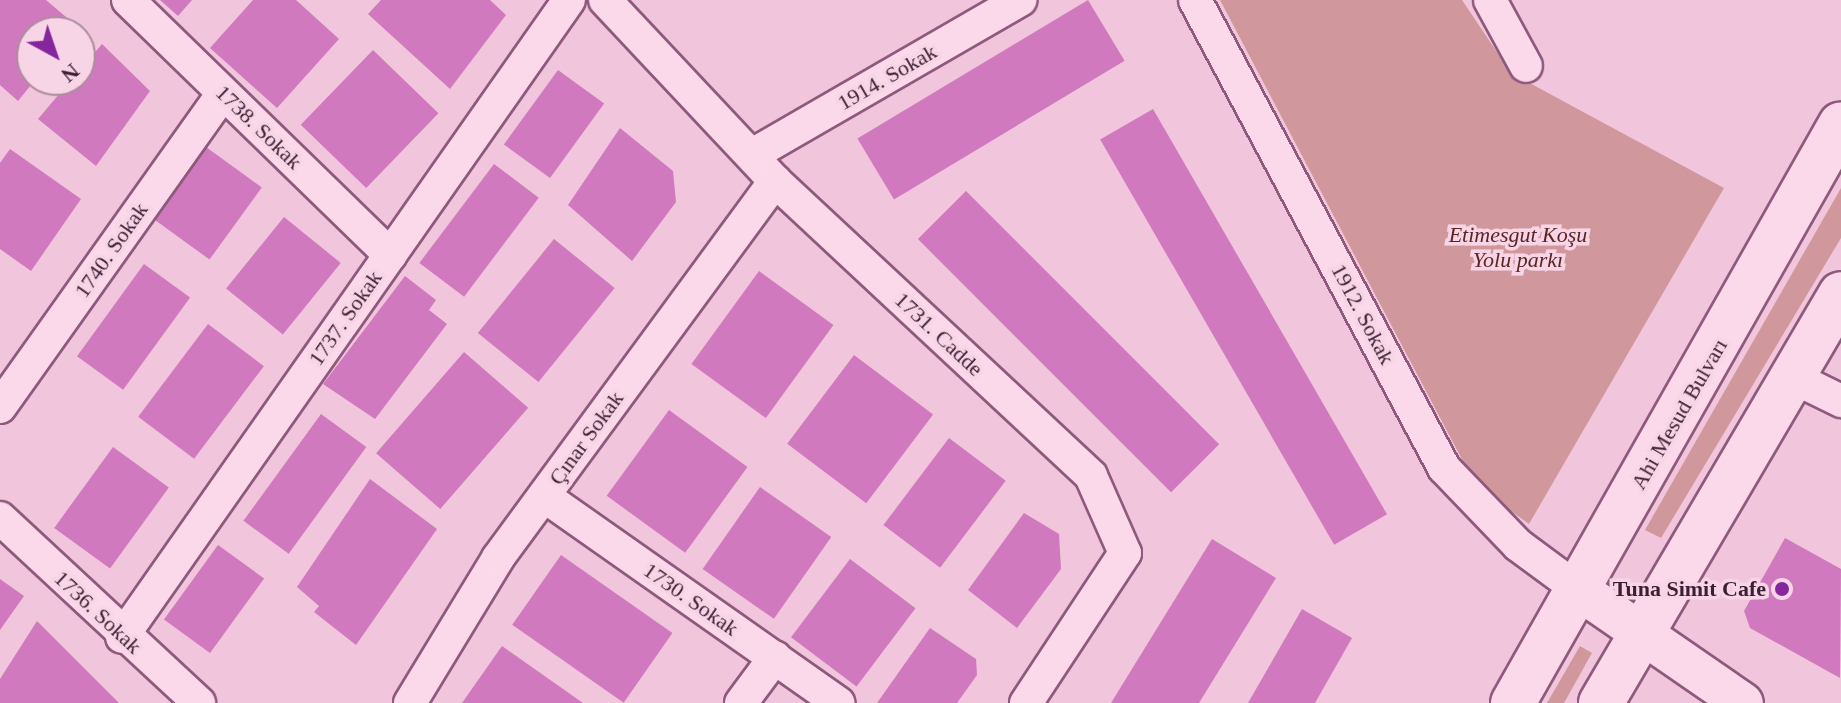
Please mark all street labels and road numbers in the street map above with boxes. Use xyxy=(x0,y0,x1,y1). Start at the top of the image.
street label: 1914. Sokak xyxy=(833,38,941,116)
street label: 1738. Sokak xyxy=(210,79,308,175)
street label: 1740. Sokak xyxy=(69,197,153,303)
street label: 1912. Sokak xyxy=(1326,259,1400,369)
street label: 1737. Sokak xyxy=(303,265,387,371)
street label: 1731. Cadde xyxy=(889,286,989,382)
street label: Ahi Mesud Bulvarı xyxy=(1625,334,1733,494)
street label: Çınar Sokak xyxy=(543,386,629,490)
street label: 1730. Sokak xyxy=(638,557,744,641)
street label: 1736. Sokak xyxy=(49,565,147,659)

